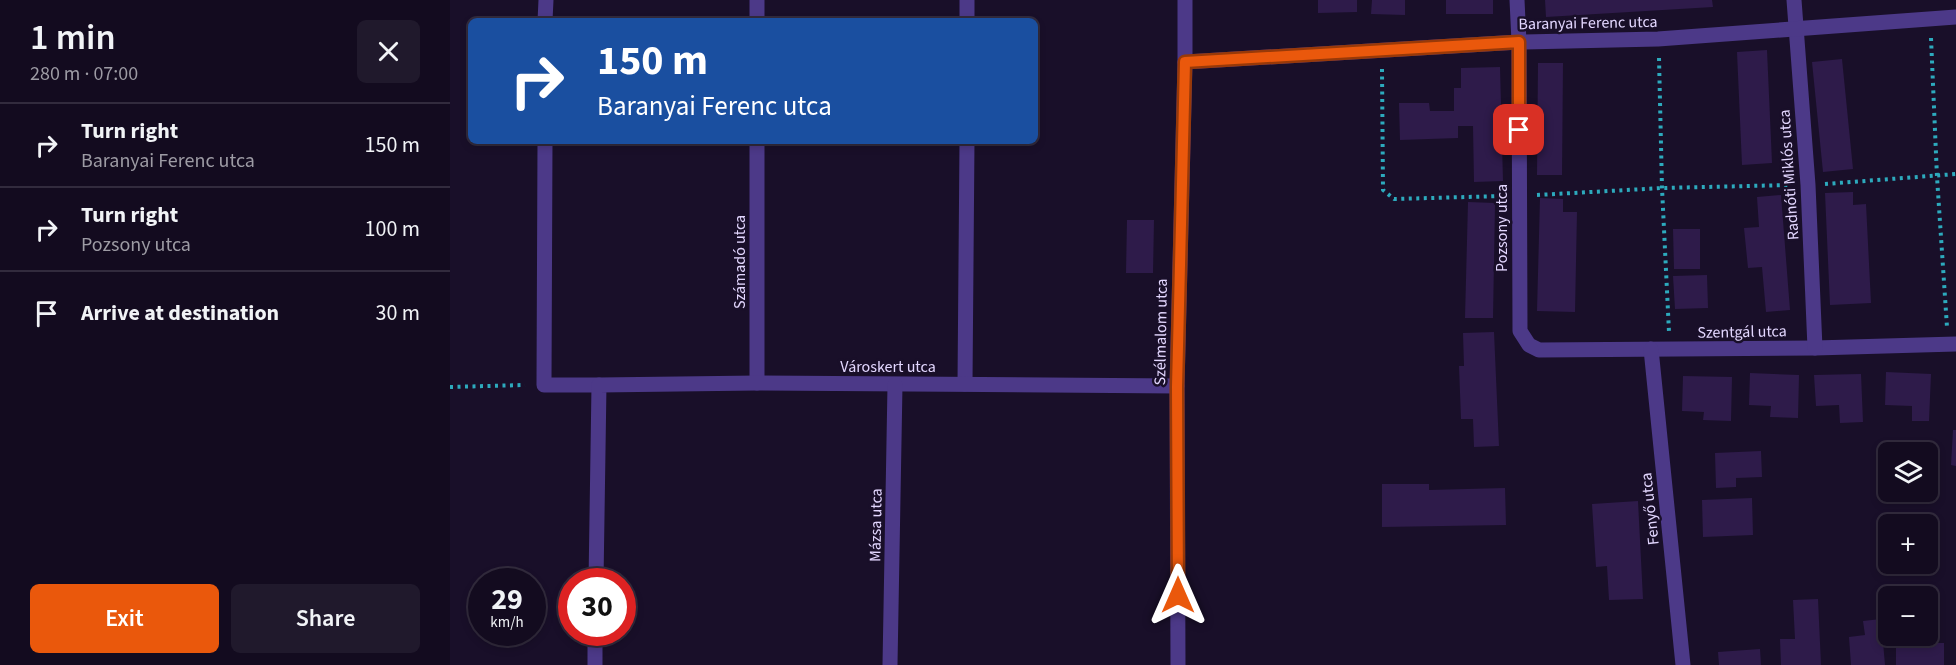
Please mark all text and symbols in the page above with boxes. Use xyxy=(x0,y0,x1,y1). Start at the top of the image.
street label: Baranyai Ferenc utca xyxy=(1518,11,1658,35)
text: 1 min xyxy=(30,12,116,63)
button: close xyxy=(357,20,420,83)
text: 150 m xyxy=(597,31,708,91)
icon: right xyxy=(498,42,576,120)
text: 280 m · 07:00 xyxy=(30,60,138,88)
text: Baranyai Ferenc utca xyxy=(597,87,832,126)
pin xyxy=(1493,104,1544,155)
street label: Radnóti Miklós utca xyxy=(1773,109,1805,241)
icon: arrive xyxy=(1502,113,1535,146)
text: Turn right xyxy=(81,115,178,147)
icon: right xyxy=(30,129,63,162)
text: 150 m xyxy=(365,129,420,161)
text: Baranyai Ferenc utca xyxy=(81,147,255,175)
street label: Pozsony utca xyxy=(1491,184,1513,272)
text: Turn right xyxy=(81,199,178,231)
icon: right xyxy=(30,213,63,246)
text: 100 m xyxy=(365,213,420,245)
street label: Számadó utca xyxy=(729,215,751,309)
text: Pozsony utca xyxy=(81,231,191,259)
street label: Szélmalom utca xyxy=(1149,278,1173,386)
icon: arrive xyxy=(30,297,63,330)
text: Arrive at destination xyxy=(81,297,279,329)
text: 30 m xyxy=(375,297,420,329)
street label: Szentgál utca xyxy=(1697,320,1787,344)
street label: Városkert utca xyxy=(840,356,936,378)
map controls xyxy=(1878,442,1938,646)
button: layers xyxy=(1878,442,1938,502)
street label: Fenyő utca xyxy=(1635,472,1665,546)
street label: Mázsa utca xyxy=(864,488,888,562)
button: + xyxy=(1878,514,1938,574)
position arrow xyxy=(1146,563,1210,627)
speed limit sign: 30 xyxy=(558,568,636,646)
text: 29 xyxy=(491,578,523,621)
button: Exit xyxy=(30,584,219,653)
button: Share xyxy=(231,584,420,653)
button: − xyxy=(1878,586,1938,646)
text: km/h xyxy=(490,612,524,633)

